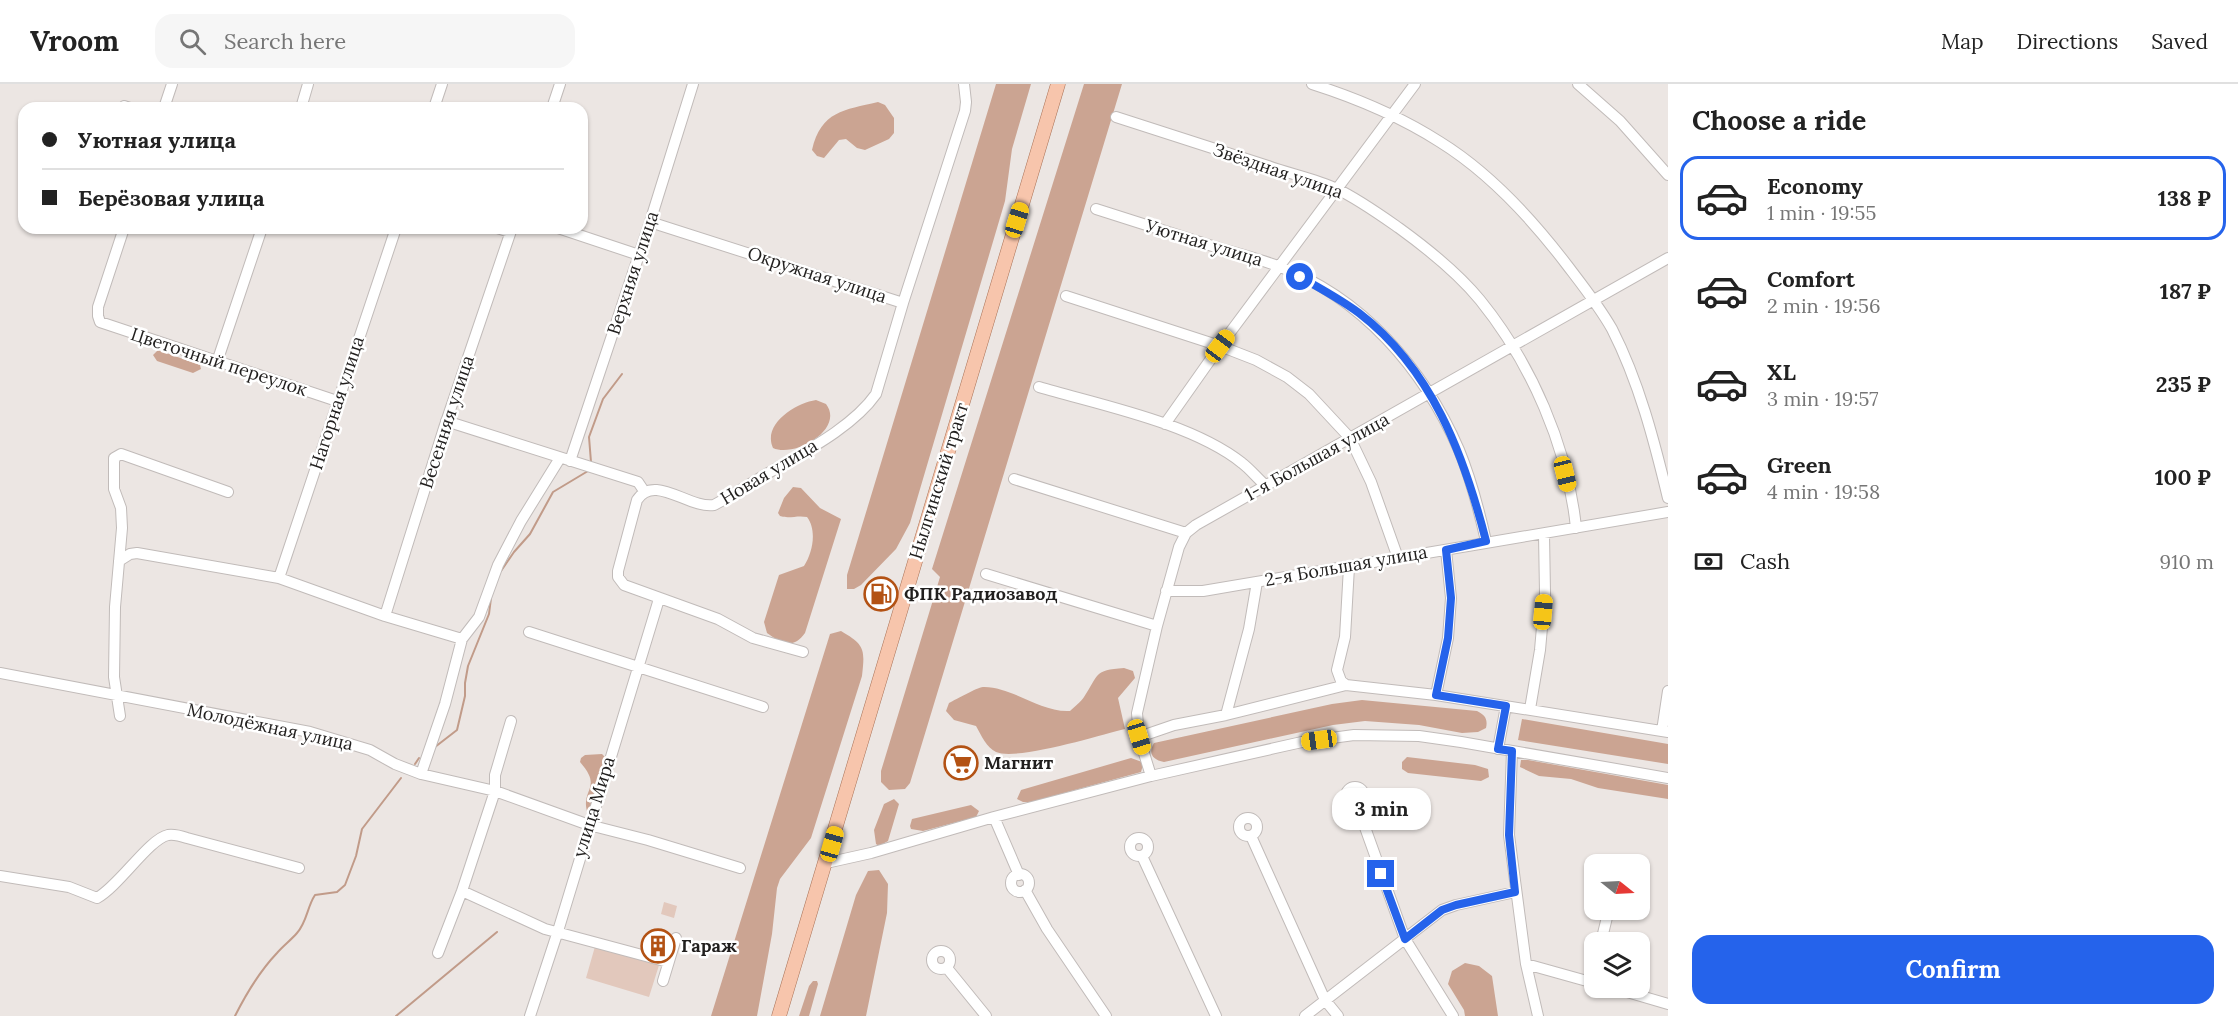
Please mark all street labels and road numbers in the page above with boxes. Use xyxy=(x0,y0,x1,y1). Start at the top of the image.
street label: Звёздная улица xyxy=(1210,138,1346,204)
street label: Верхняя улица xyxy=(602,208,663,338)
street label: Уютная улица xyxy=(1142,213,1266,271)
street label: Окружная улица xyxy=(745,241,890,308)
street label: Цветочный переулок xyxy=(128,322,311,401)
street label: Нагорная улица xyxy=(304,333,369,473)
street label: Весенняя улица xyxy=(414,352,479,491)
street label: Нылгинский тракт xyxy=(904,400,973,562)
street label: 1-я Большая улица xyxy=(1240,407,1393,506)
street label: Новая улица xyxy=(716,434,821,510)
street label: 2-я Большая улица xyxy=(1263,540,1429,591)
street label: Молодёжная улица xyxy=(185,698,355,755)
street label: улица Мира xyxy=(567,754,620,860)

